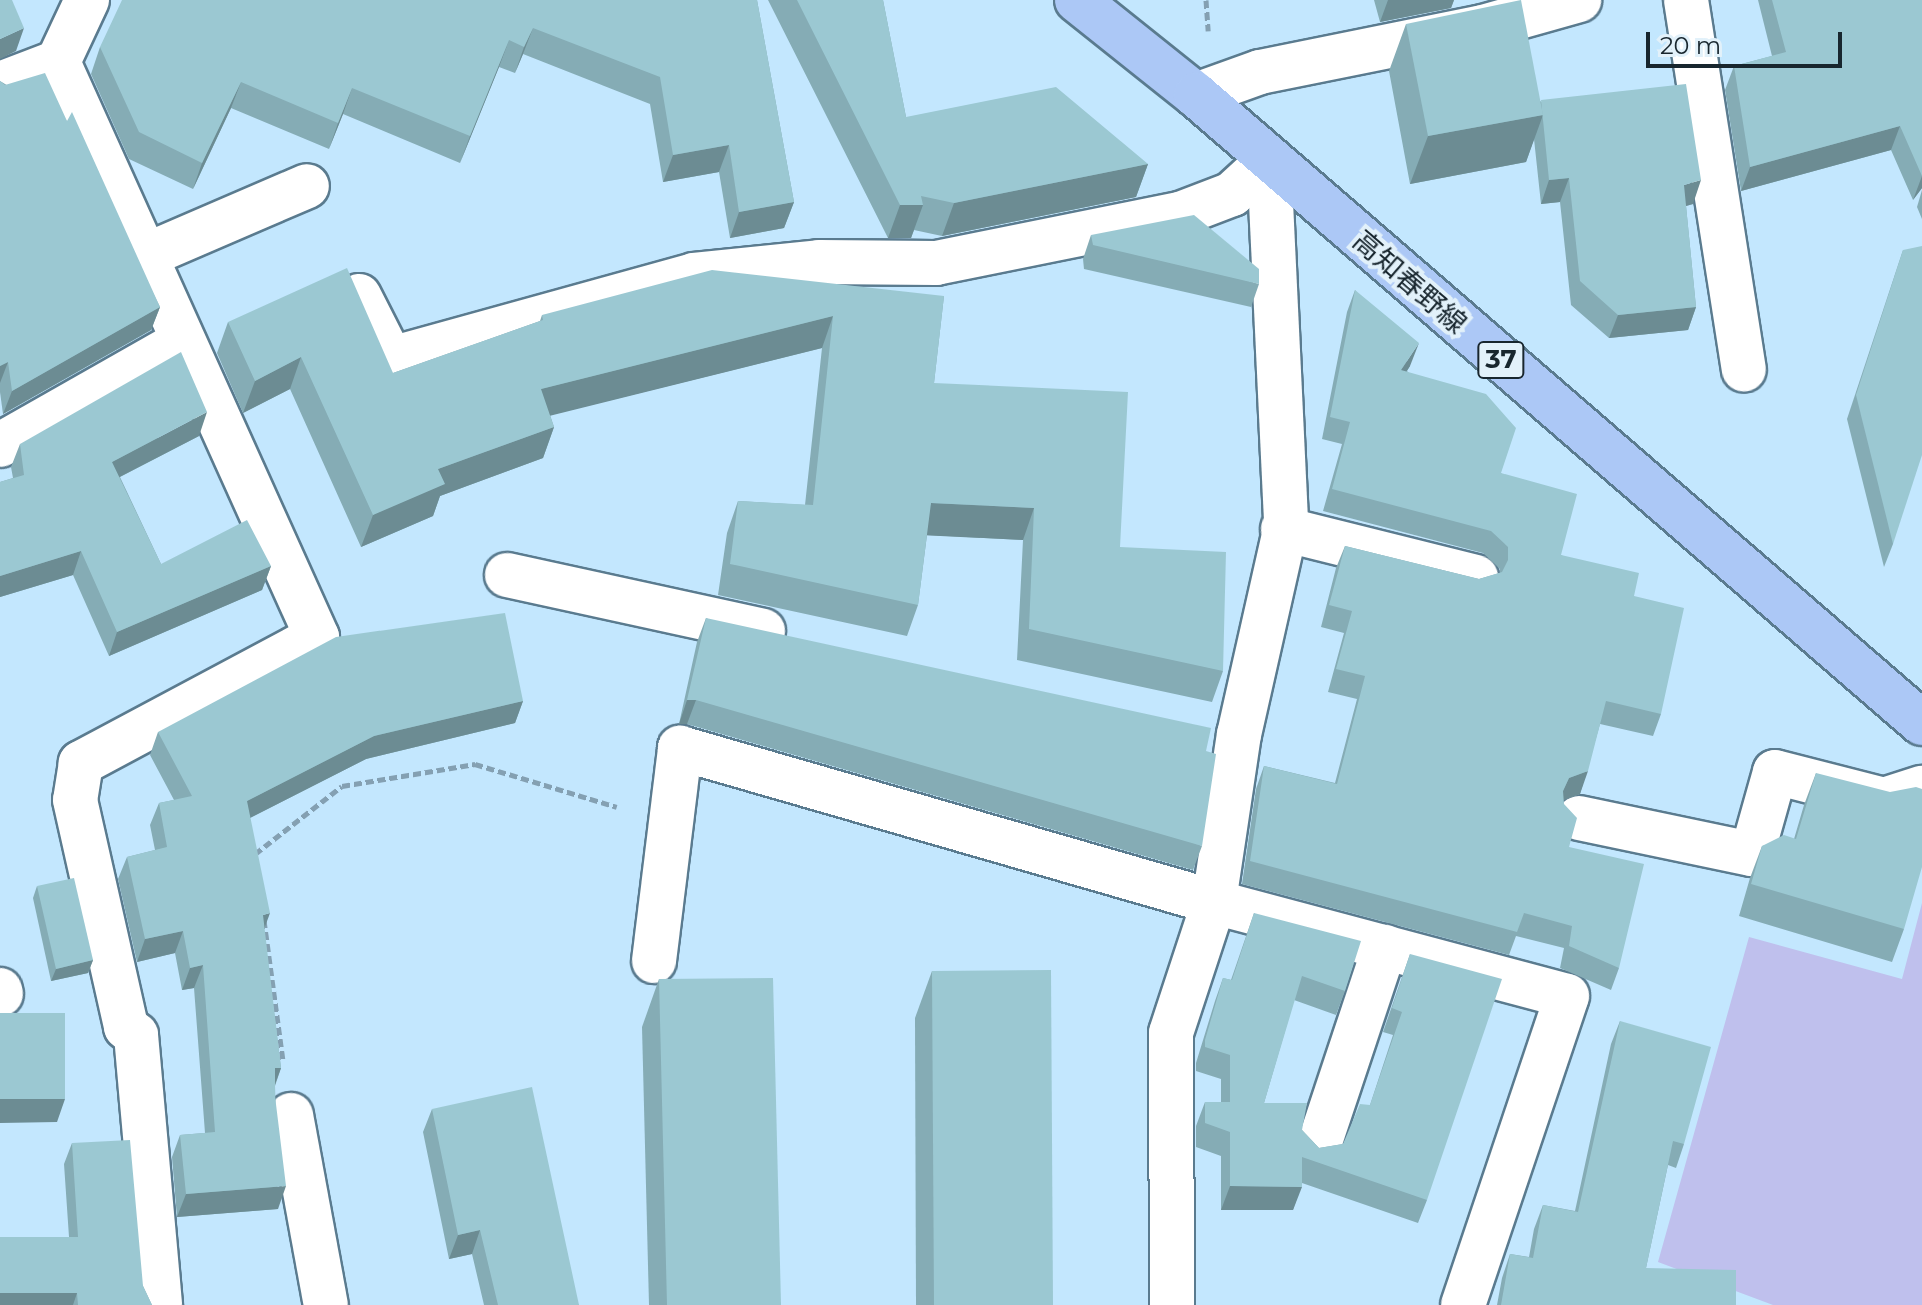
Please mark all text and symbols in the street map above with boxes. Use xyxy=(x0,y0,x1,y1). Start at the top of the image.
scale bar xyxy=(1650,16,1846,66)
text: 20 m xyxy=(1660,31,1721,60)
street label: 高知春野線 xyxy=(1346,223,1474,341)
road number: 37 xyxy=(1477,338,1525,382)

